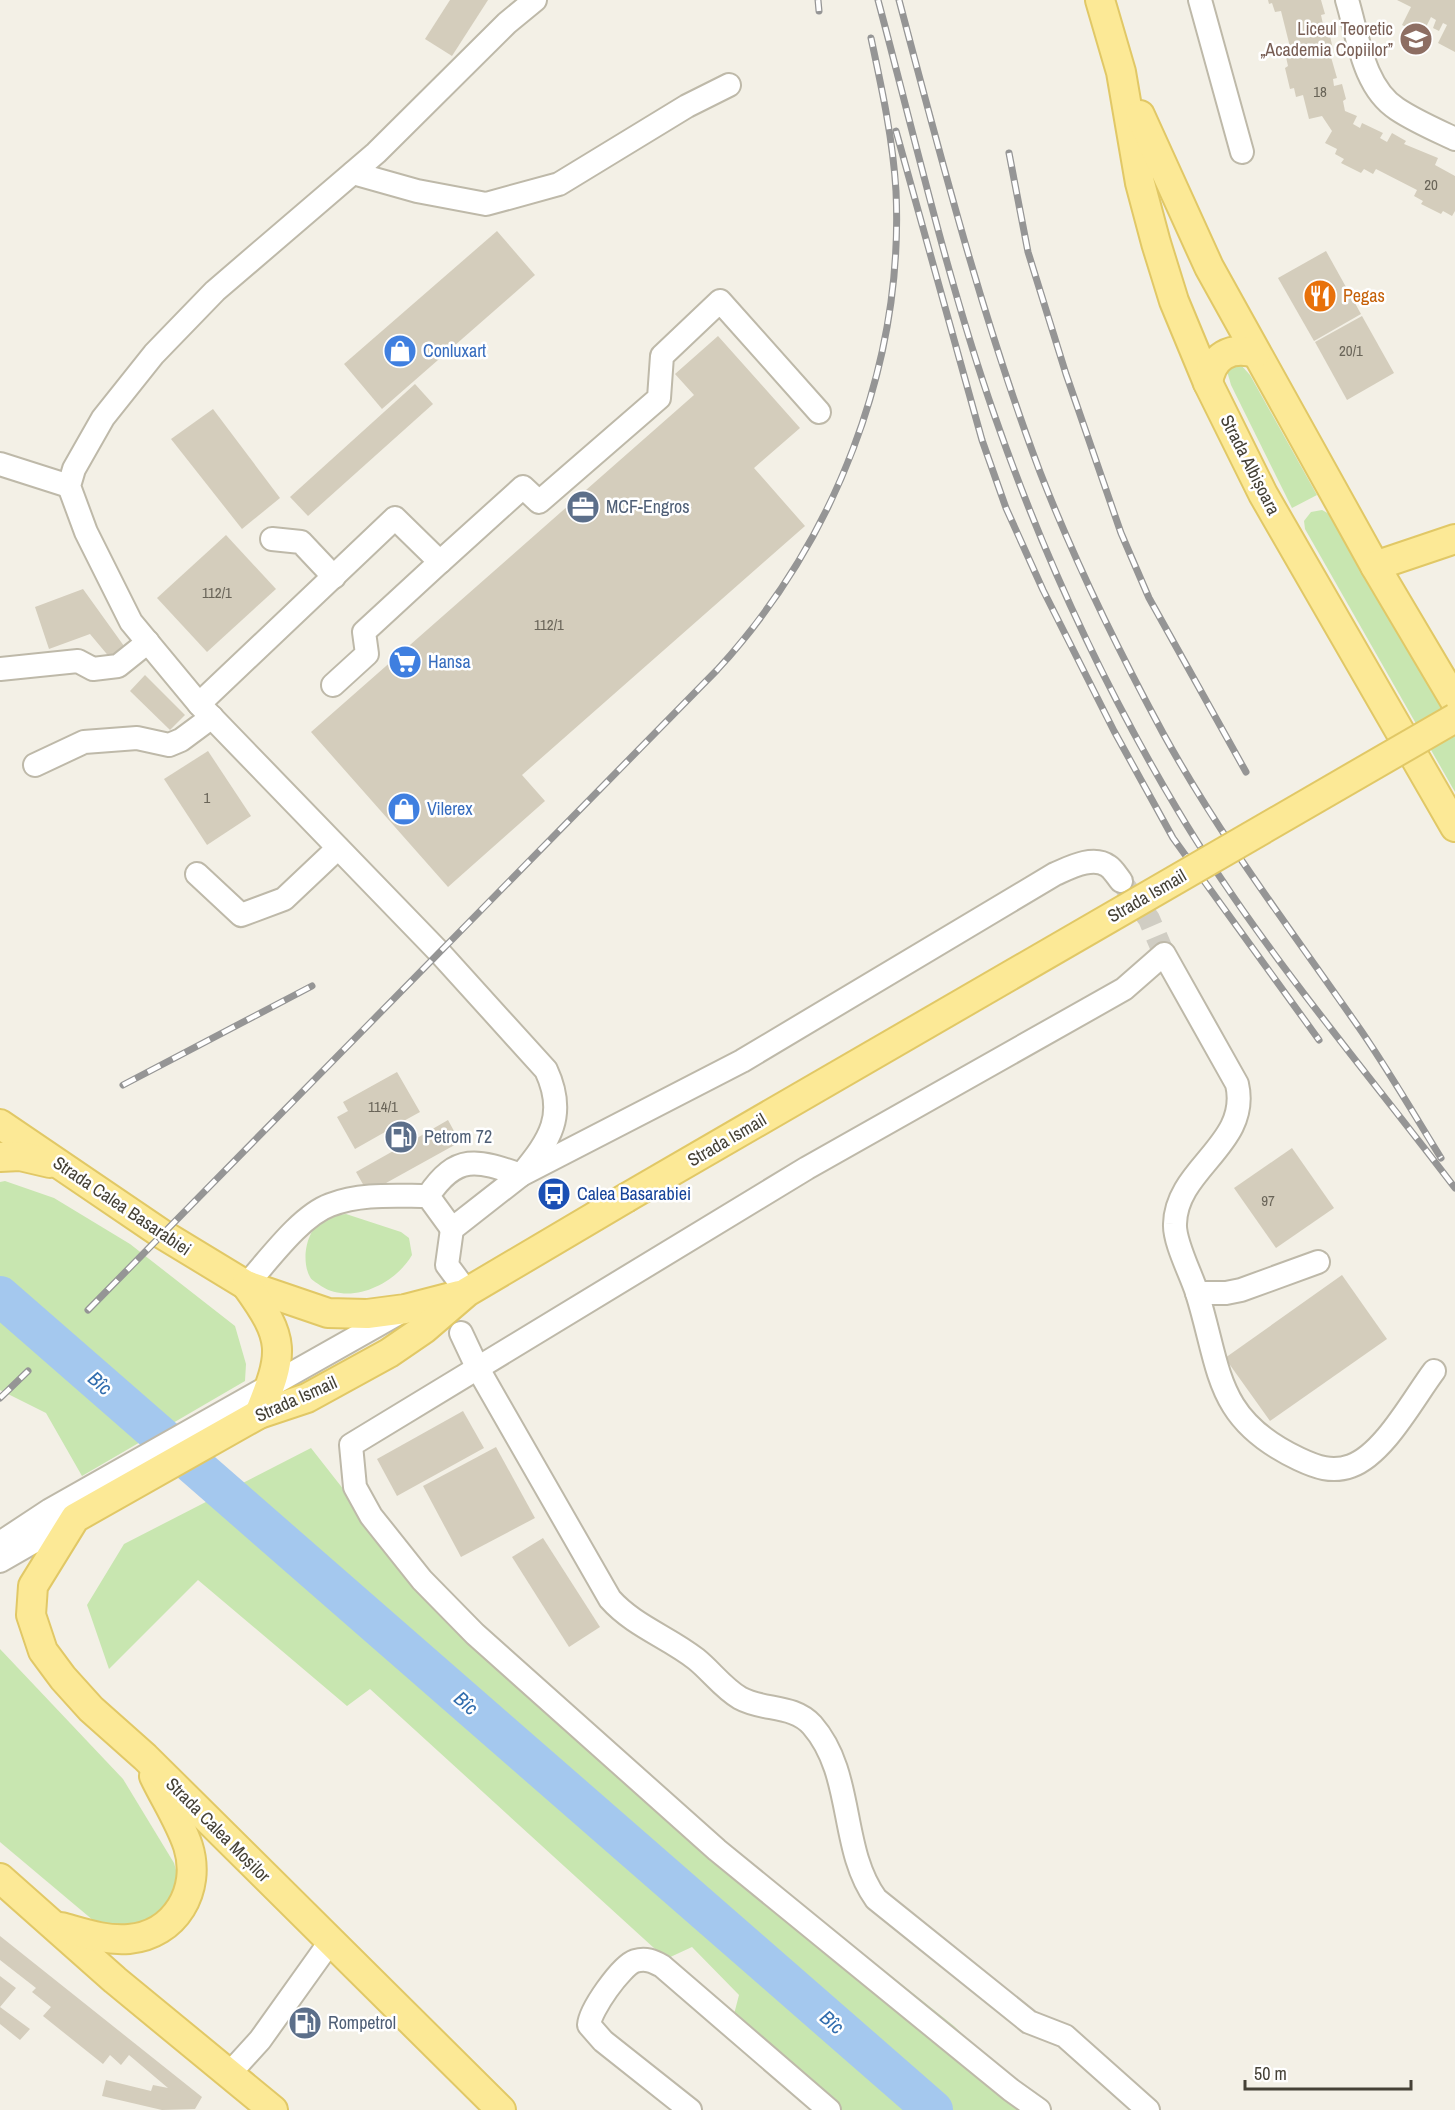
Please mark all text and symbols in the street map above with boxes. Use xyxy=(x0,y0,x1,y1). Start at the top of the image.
place label: Liceul Teoretic „Academia Copiilor” xyxy=(1260,16,1393,62)
school or university icon: Liceul Teoretic „Academia Copiilor” xyxy=(1398,21,1434,57)
house number: 18 xyxy=(1313,81,1327,102)
house number: 20 xyxy=(1424,174,1438,195)
restaurant icon: Pegas xyxy=(1302,278,1338,314)
place label: Pegas xyxy=(1343,283,1385,308)
shop icon: Conluxart xyxy=(382,333,418,369)
place label: Conluxart xyxy=(423,338,486,363)
house number: 20/1 xyxy=(1339,340,1363,361)
street label: Strada Albișoara xyxy=(1215,410,1286,519)
office icon: MCF-Engros xyxy=(565,489,601,525)
place label: MCF-Engros xyxy=(606,494,690,519)
house number: 112/1 xyxy=(202,582,232,603)
house number: 112/1 xyxy=(534,614,564,635)
supermarket icon: Hansa xyxy=(387,644,423,680)
place label: Hansa xyxy=(428,649,471,674)
house number: 1 xyxy=(204,787,211,808)
shop icon: Vilerex xyxy=(386,791,422,827)
place label: Vilerex xyxy=(427,796,473,821)
street label: Strada Ismail xyxy=(1103,863,1191,928)
house number: 114/1 xyxy=(368,1096,398,1117)
street label: Strada Ismail xyxy=(683,1107,771,1172)
fuel station icon: Petrom 72 xyxy=(383,1119,419,1155)
place label: Petrom 72 xyxy=(424,1124,492,1149)
street label: Strada Calea Basarabiei xyxy=(48,1150,196,1261)
bus stop icon: Calea Basarabiei xyxy=(536,1176,572,1212)
place label: Calea Basarabiei xyxy=(577,1181,691,1206)
house number: 97 xyxy=(1261,1190,1275,1211)
water label: Bîc xyxy=(83,1365,118,1401)
street label: Strada Ismail xyxy=(251,1369,341,1428)
water label: Bîc xyxy=(449,1685,484,1721)
street label: Strada Calea Moșilor xyxy=(160,1772,276,1888)
water label: Bîc xyxy=(815,2004,850,2040)
fuel station icon: Rompetrol xyxy=(287,2005,323,2041)
place label: Rompetrol xyxy=(328,2010,396,2035)
scale bar xyxy=(1245,2053,1412,2091)
text: 50 m xyxy=(1254,2061,1287,2086)

